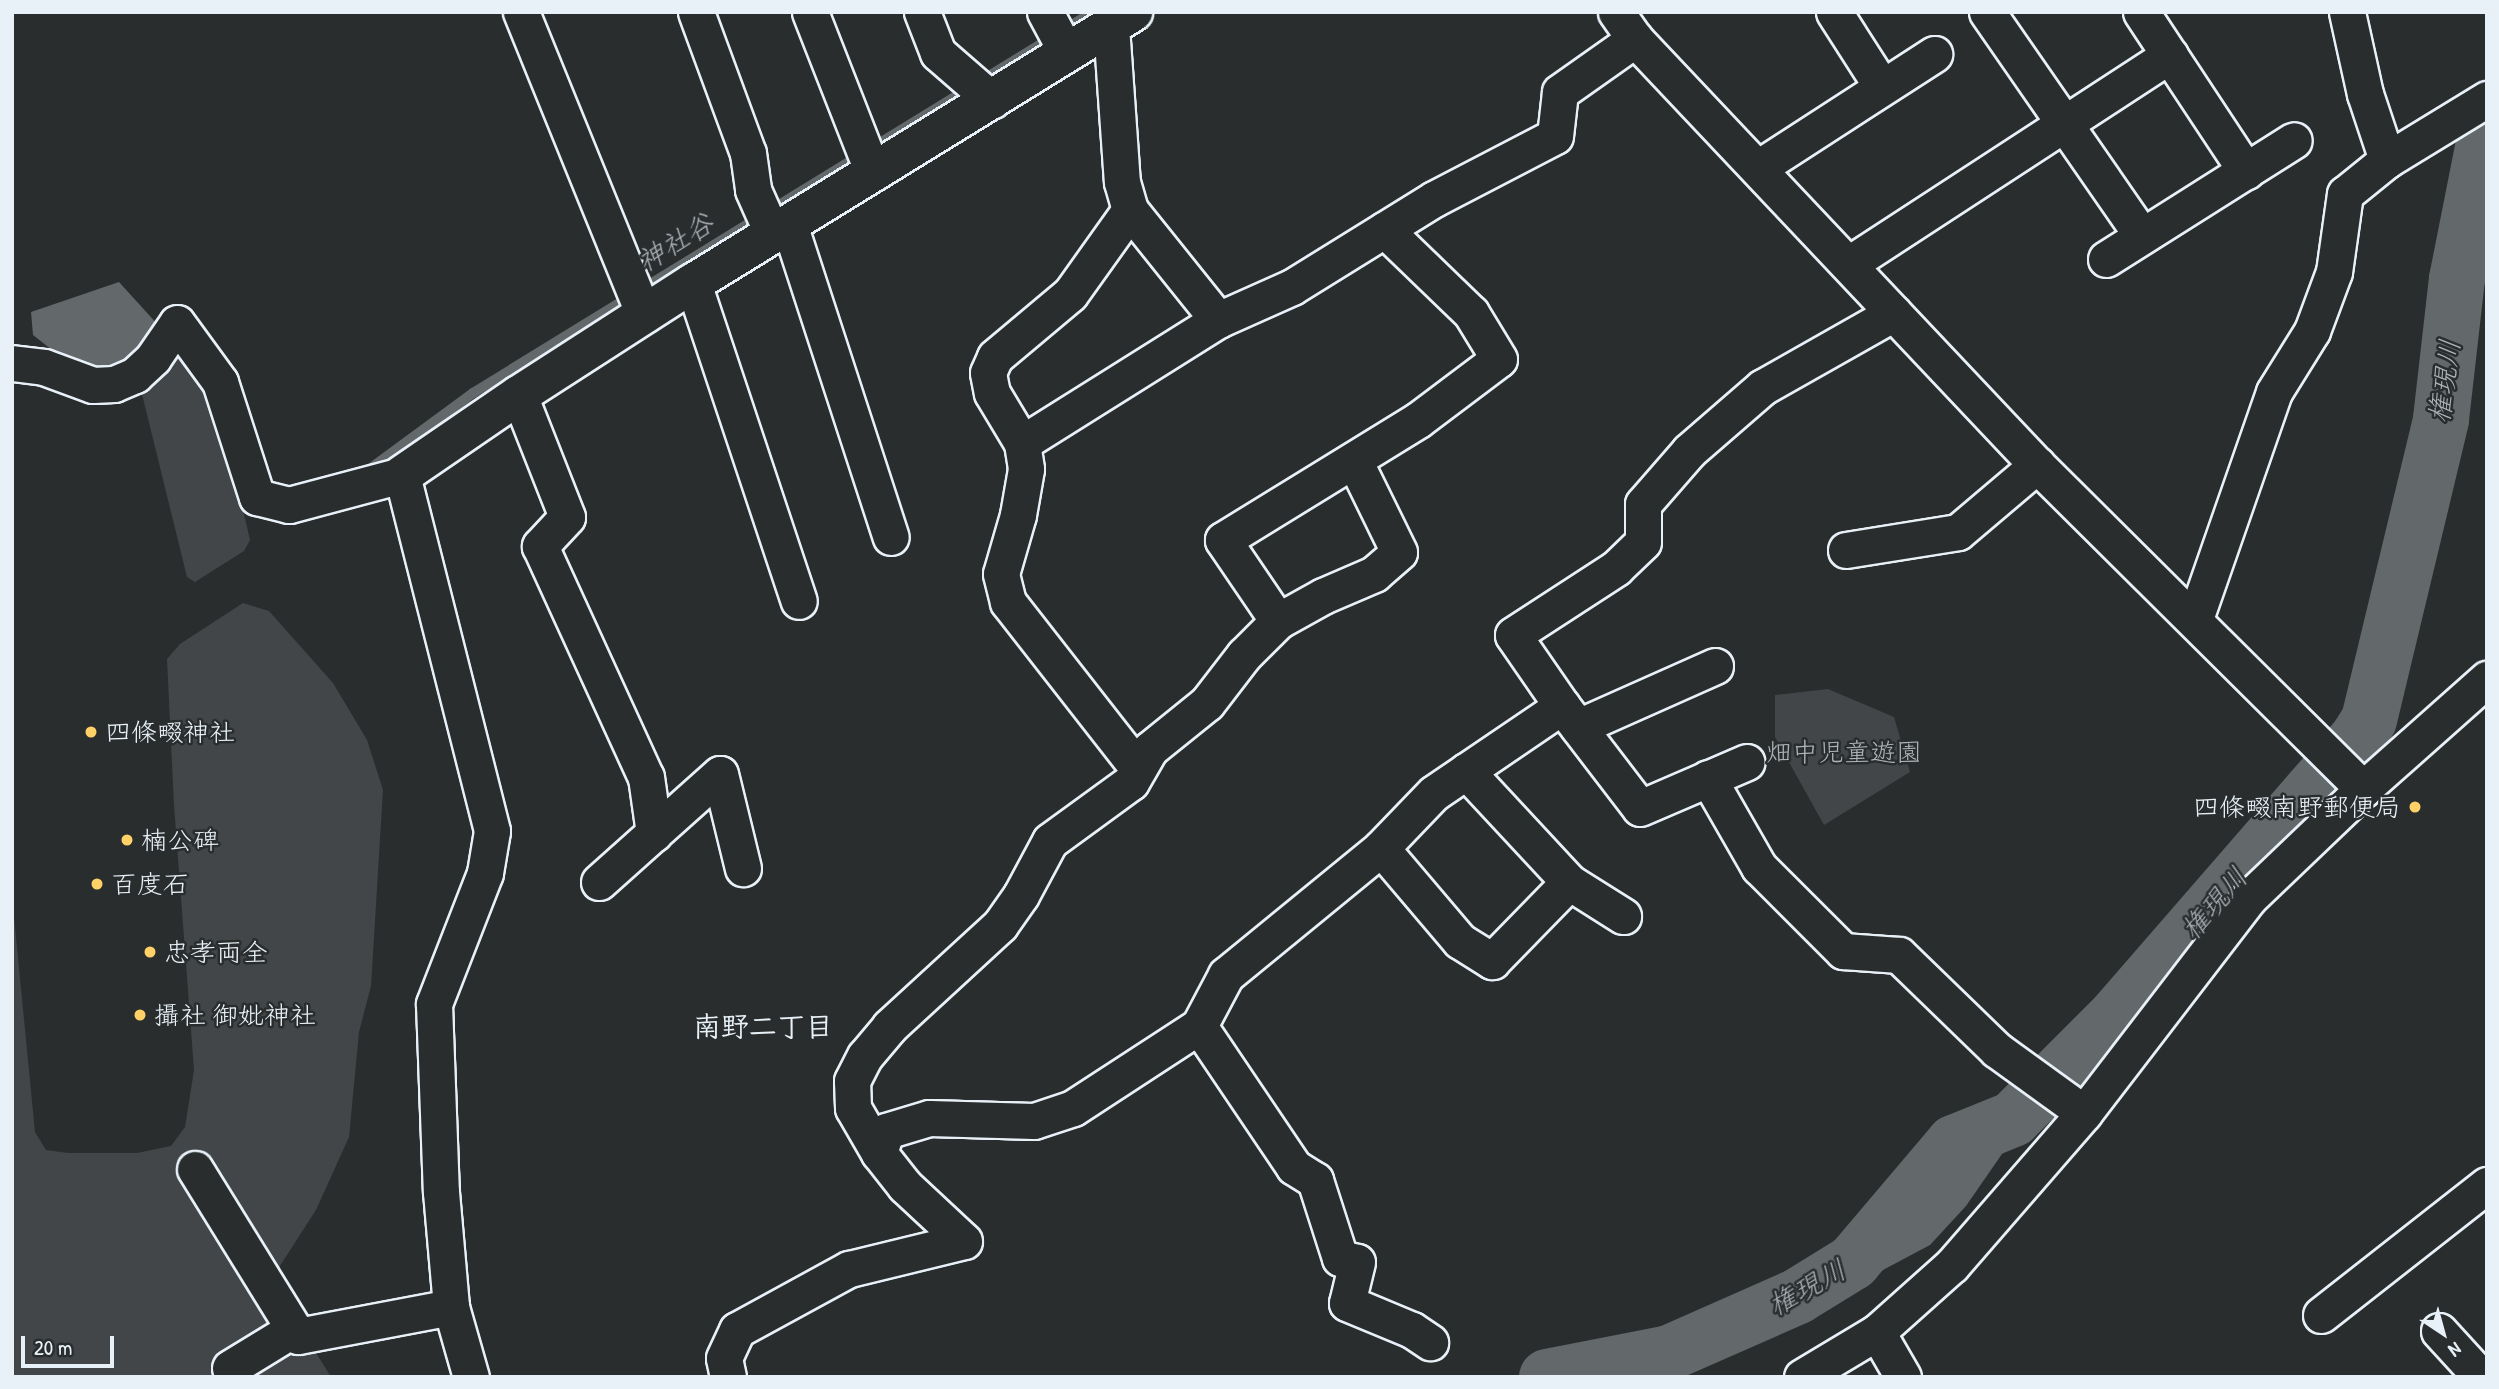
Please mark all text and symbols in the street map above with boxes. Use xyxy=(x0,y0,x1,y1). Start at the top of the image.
water label: 神社谷 xyxy=(630,205,720,279)
water label: 権現川 xyxy=(2422,337,2466,425)
place label: 四條畷神社 xyxy=(105,716,235,748)
marker: 四條畷神社 xyxy=(83,724,99,740)
park label: 畑中児童遊園 xyxy=(1766,736,1922,768)
place label: 四條畷南野郵便局 xyxy=(2193,791,2401,823)
marker: 四條畷南野郵便局 xyxy=(2407,799,2423,815)
place label: 楠公碑 xyxy=(141,824,219,856)
marker: 楠公碑 xyxy=(119,832,135,848)
water label: 権現川 xyxy=(2174,860,2254,946)
place label: 百度石 xyxy=(111,868,189,900)
marker: 百度石 xyxy=(89,876,105,892)
place label: 忠孝両全 xyxy=(164,936,268,968)
marker: 忠孝両全 xyxy=(142,944,158,960)
place label: 攝社 御妣神社 xyxy=(154,999,316,1031)
marker: 攝社 御妣神社 xyxy=(132,1007,148,1023)
district label: 南野二丁目 xyxy=(693,1009,833,1043)
water label: 権現川 xyxy=(1762,1252,1852,1322)
north arrow xyxy=(2408,1298,2478,1368)
scale bar xyxy=(24,1322,117,1366)
text: 20 m xyxy=(34,1333,72,1362)
text: N xyxy=(2444,1336,2467,1363)

